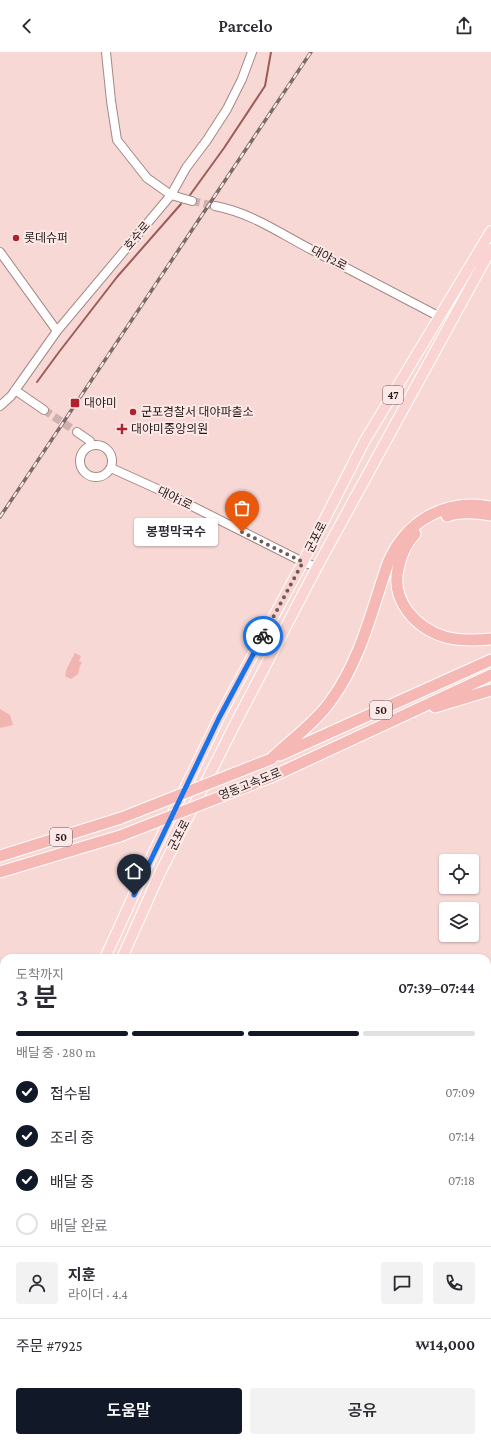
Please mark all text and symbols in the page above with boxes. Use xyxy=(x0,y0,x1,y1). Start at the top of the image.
icon: back xyxy=(16,15,38,37)
icon: share xyxy=(453,15,475,37)
text: Parcelo xyxy=(218,16,273,36)
street label: 호수로 xyxy=(121,219,153,253)
place label: 롯데슈퍼 xyxy=(24,231,68,245)
marker: 롯데슈퍼 xyxy=(11,233,21,243)
street label: 대야2로 xyxy=(309,243,349,273)
road number: 47 xyxy=(383,386,403,404)
place label: 대야미 xyxy=(84,396,117,410)
marker: 대야미 xyxy=(69,397,81,409)
place label: 군포경찰서 대야파출소 xyxy=(141,405,254,419)
marker: 군포경찰서 대야파출소 xyxy=(128,407,138,417)
place label: 대야미중앙의원 xyxy=(131,422,208,436)
marker: 대야미중앙의원 xyxy=(116,423,128,435)
street label: 대야1로 xyxy=(155,484,195,512)
pin xyxy=(225,491,259,532)
icon: bag xyxy=(231,497,253,519)
callout: 봉평막국수 xyxy=(134,518,218,546)
street label: 군포로 xyxy=(302,519,330,555)
text: 봉평막국수 xyxy=(146,524,206,539)
courier xyxy=(243,616,283,656)
icon: bike xyxy=(252,625,274,647)
road number: 50 xyxy=(370,701,392,719)
street label: 영동고속도로 xyxy=(217,765,283,803)
street label: 군포로 xyxy=(165,817,193,853)
road number: 50 xyxy=(50,828,72,846)
pin xyxy=(117,854,151,895)
map controls xyxy=(439,854,479,942)
button: locate xyxy=(439,854,479,894)
icon: home xyxy=(123,860,145,882)
button: layers xyxy=(439,902,479,942)
text: 도착까지 xyxy=(16,967,64,982)
text: 07:39–07:44 xyxy=(398,980,475,996)
text: 3 분 xyxy=(16,983,57,1012)
text: 배달 중 · 280 m xyxy=(16,1045,96,1060)
icon: check xyxy=(16,1081,38,1103)
text: 07:09 xyxy=(445,1085,475,1100)
text: 접수됨 xyxy=(50,1086,91,1102)
icon: check xyxy=(16,1125,38,1147)
text: 07:14 xyxy=(448,1129,475,1144)
text: 조리 중 xyxy=(50,1130,94,1146)
icon: check xyxy=(16,1169,38,1191)
text: 07:18 xyxy=(448,1173,475,1188)
text: 배달 중 xyxy=(50,1174,94,1190)
text: 배달 완료 xyxy=(50,1218,108,1234)
button: person xyxy=(16,1262,58,1304)
button: chat xyxy=(381,1262,423,1304)
button: phone xyxy=(433,1262,475,1304)
text: 지훈 xyxy=(68,1267,96,1283)
text: 라이더 · 4.4 xyxy=(68,1287,128,1302)
text: ₩14,000 xyxy=(416,1337,475,1353)
text: 주문 #7925 xyxy=(16,1338,83,1354)
button: 도움말 xyxy=(16,1388,242,1434)
button: 공유 xyxy=(250,1388,475,1434)

